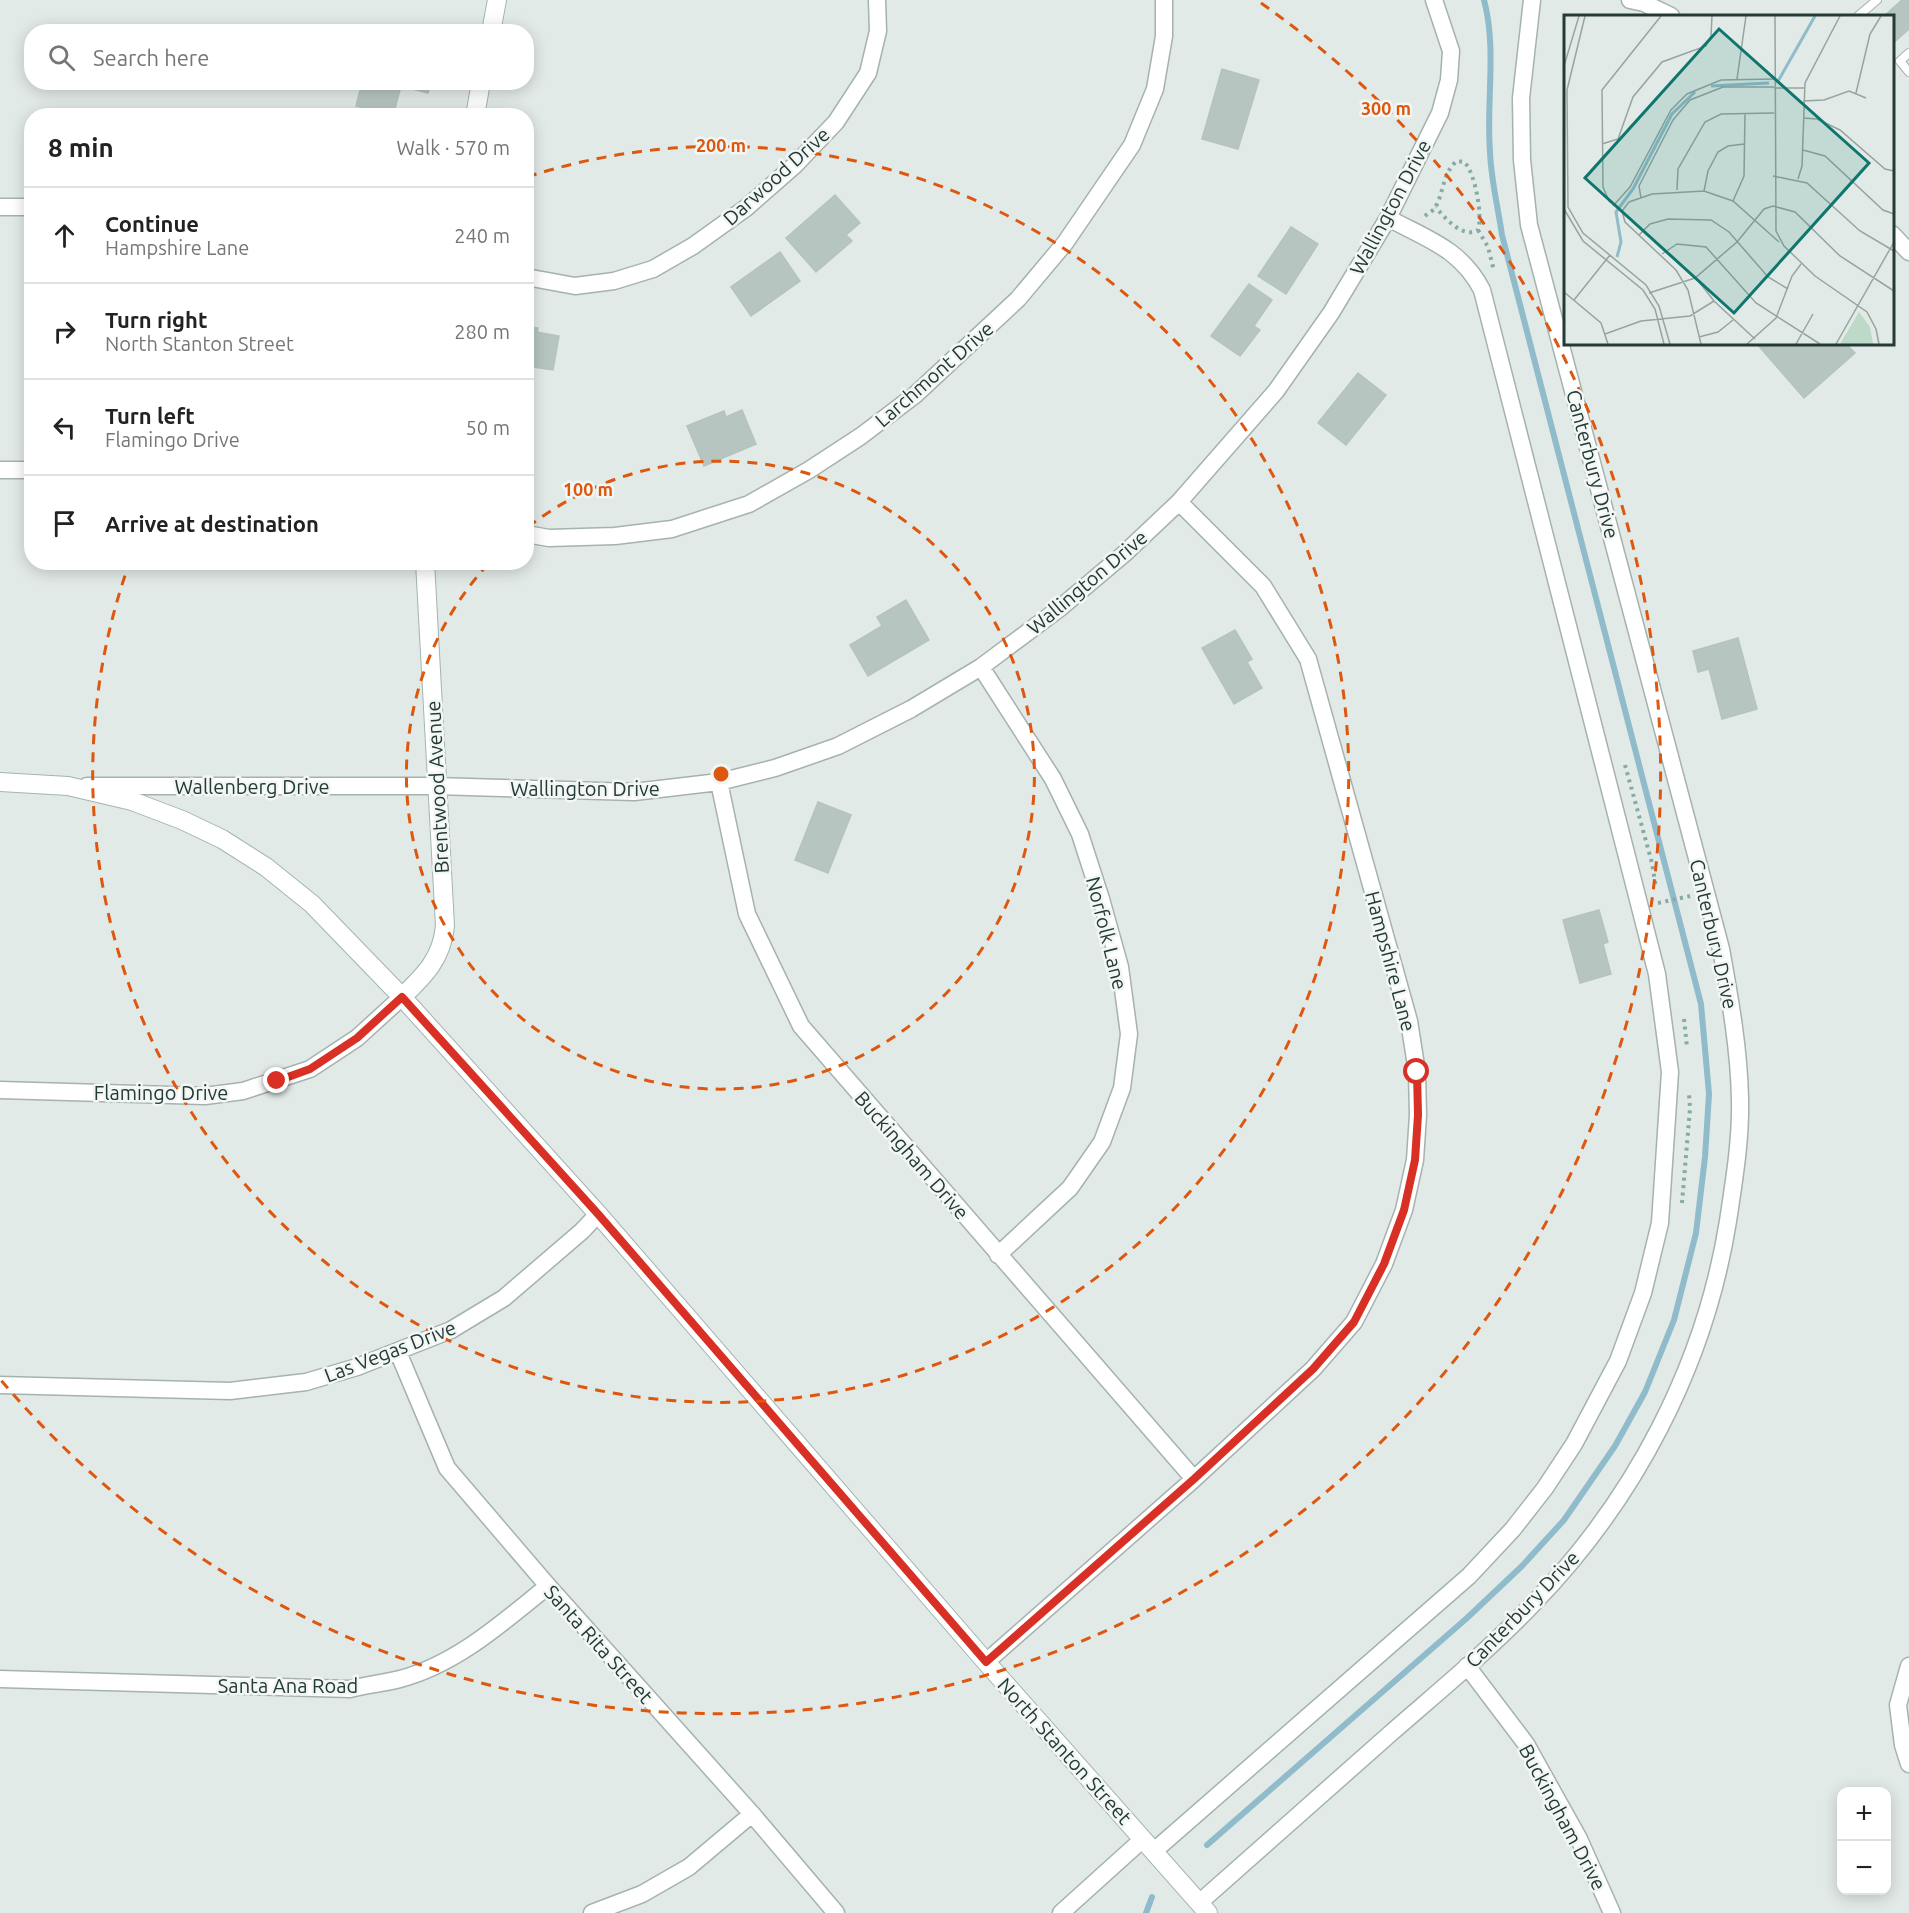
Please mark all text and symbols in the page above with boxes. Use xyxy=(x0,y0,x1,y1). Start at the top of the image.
inset map xyxy=(1564,15,1894,345)
search box xyxy=(24,24,534,90)
icon: search xyxy=(45,41,78,74)
text: Search here xyxy=(93,45,209,70)
text: 300 m xyxy=(1361,98,1411,118)
street label: Darwood Drive xyxy=(718,122,834,230)
text: 8 min xyxy=(48,133,114,162)
text: 200 m xyxy=(696,135,746,155)
text: Walk · 570 m xyxy=(397,136,510,159)
street label: Wallington Drive xyxy=(1345,136,1435,278)
text: Continue xyxy=(105,211,199,236)
icon: ahead xyxy=(48,219,81,252)
text: 240 m xyxy=(454,224,510,247)
text: Hampshire Lane xyxy=(105,236,249,259)
text: Turn right xyxy=(105,307,207,332)
icon: right xyxy=(48,315,81,348)
street label: Larchmont Drive xyxy=(870,316,998,432)
text: 280 m xyxy=(454,320,510,343)
text: North Stanton Street xyxy=(105,332,294,355)
street label: Canterbury Drive xyxy=(1562,387,1624,541)
text: Turn left xyxy=(105,403,195,428)
icon: left xyxy=(48,411,81,444)
text: 50 m xyxy=(466,416,510,439)
text: Flamingo Drive xyxy=(105,428,240,451)
text: 100 m xyxy=(563,479,613,499)
icon: arrive xyxy=(48,507,81,540)
text: Arrive at destination xyxy=(105,511,319,536)
street label: Wallington Drive xyxy=(1022,525,1152,639)
street label: Brentwood Avenue xyxy=(421,700,453,874)
centre of rings xyxy=(711,764,731,784)
street label: Wallenberg Drive xyxy=(175,775,329,798)
street label: Wallington Drive xyxy=(510,777,660,800)
street label: Canterbury Drive xyxy=(1686,857,1742,1011)
street label: Norfolk Lane xyxy=(1082,874,1132,992)
street label: Hampshire Lane xyxy=(1361,888,1421,1034)
route start xyxy=(1403,1058,1429,1084)
route end xyxy=(263,1067,289,1093)
street label: Flamingo Drive xyxy=(94,1081,228,1104)
street label: Buckingham Drive xyxy=(850,1086,974,1224)
street label: Las Vegas Drive xyxy=(321,1315,459,1387)
street label: Canterbury Drive xyxy=(1461,1546,1583,1672)
street label: Santa Rita Street xyxy=(540,1580,658,1708)
street label: North Stanton Street xyxy=(993,1673,1137,1829)
street label: Santa Ana Road xyxy=(218,1674,358,1697)
street label: Buckingham Drive xyxy=(1515,1740,1611,1894)
map controls xyxy=(1837,1787,1891,1895)
button: + xyxy=(1837,1787,1891,1841)
button: − xyxy=(1837,1841,1891,1895)

